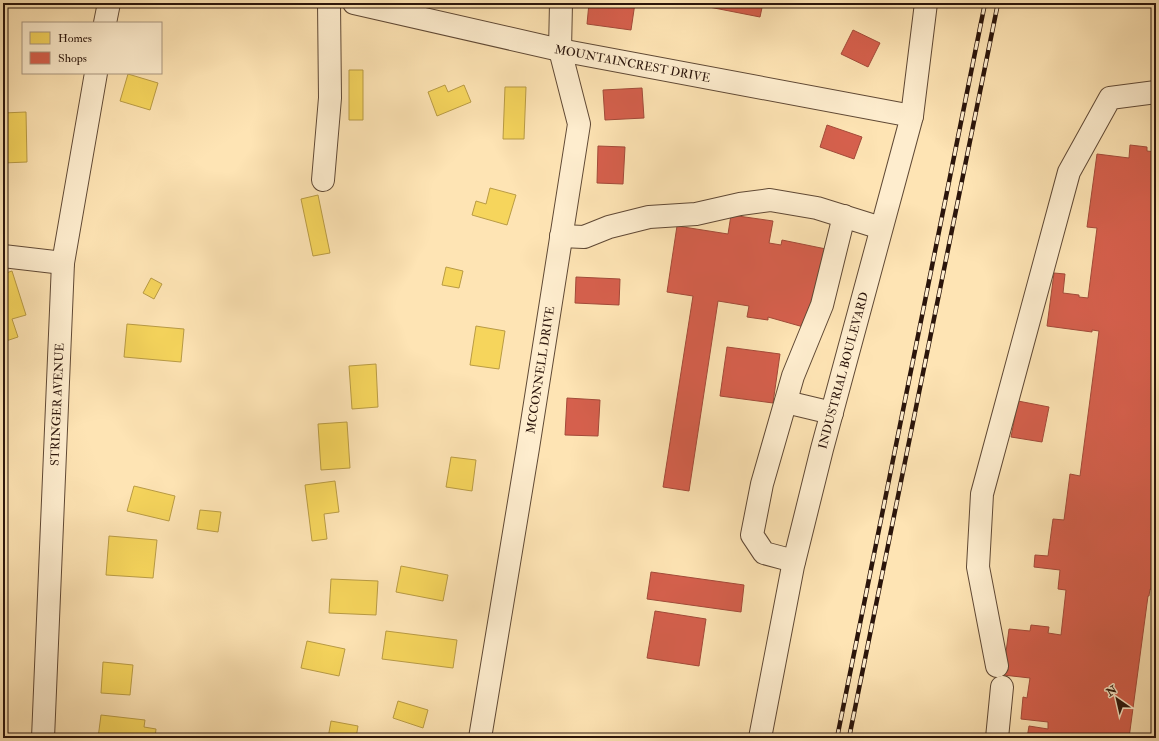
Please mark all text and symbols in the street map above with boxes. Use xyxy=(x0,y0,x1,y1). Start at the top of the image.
legend xyxy=(22,22,162,74)
text: Homes xyxy=(58,31,92,46)
street label: MOUNTAINCREST DRIVE xyxy=(553,42,712,86)
text: Shops xyxy=(58,51,87,66)
street label: INDUSTRIAL BOULEVARD xyxy=(815,290,872,451)
street label: MCCONNELL DRIVE xyxy=(523,305,558,435)
street label: STRINGER AVENUE xyxy=(47,342,67,466)
north arrow xyxy=(1097,679,1137,719)
text: N xyxy=(1103,682,1120,700)

